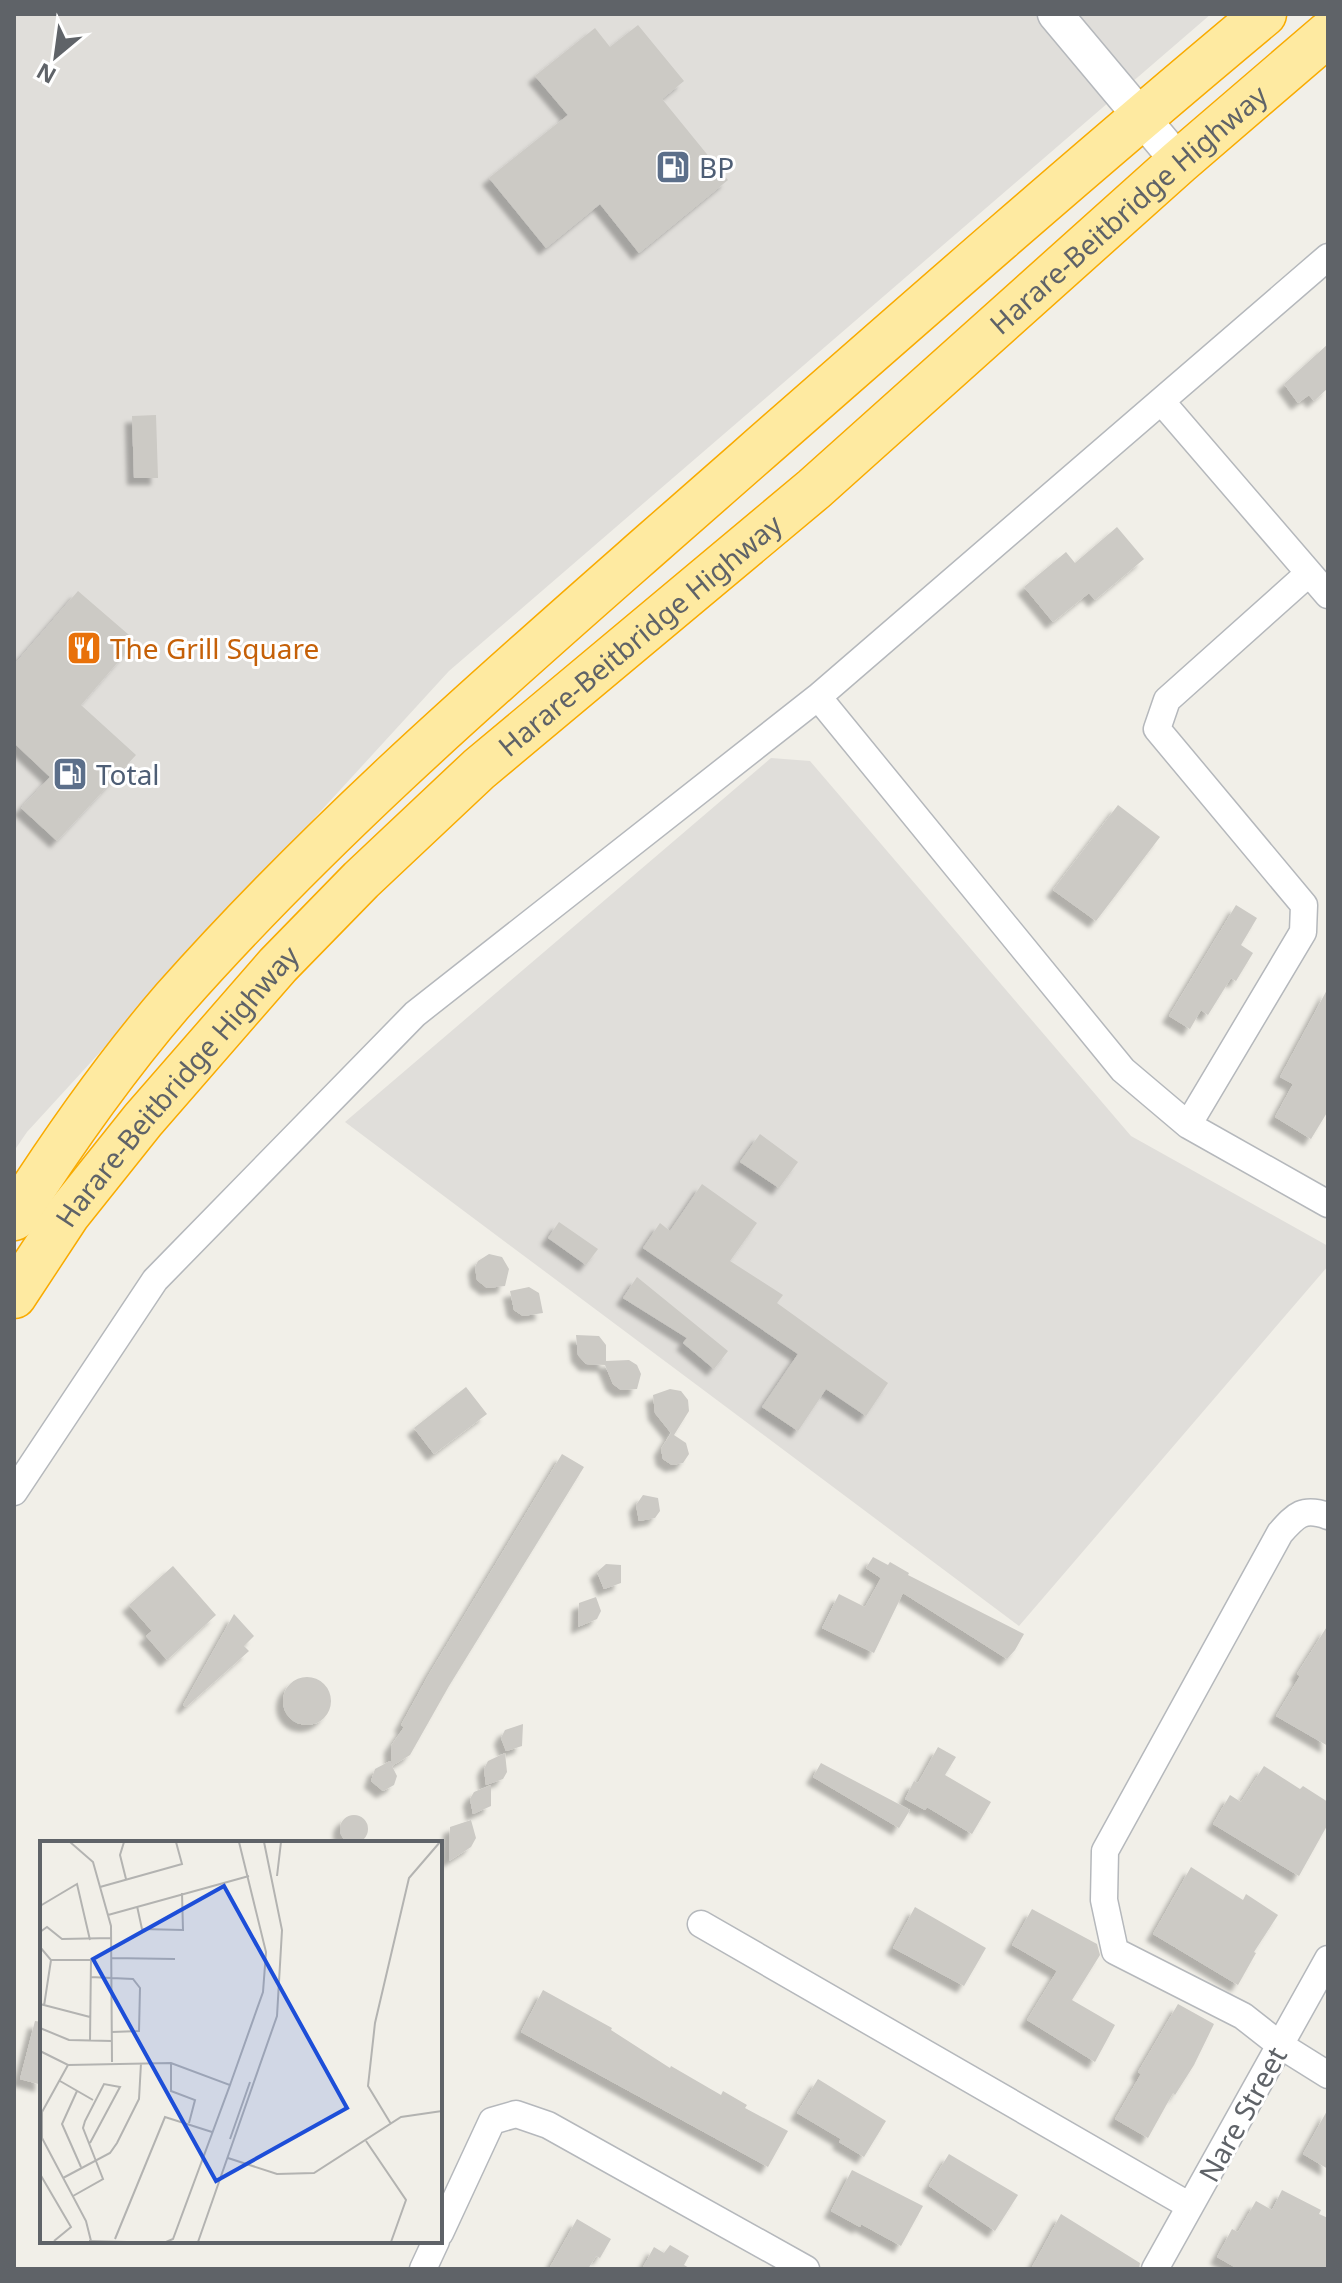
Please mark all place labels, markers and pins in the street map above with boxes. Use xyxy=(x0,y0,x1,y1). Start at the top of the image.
fuel station icon: BP xyxy=(654,148,692,186)
place label: BP xyxy=(699,148,734,186)
restaurant icon: The Grill Square xyxy=(65,629,103,667)
place label: The Grill Square xyxy=(110,629,319,667)
fuel station icon: Total xyxy=(51,755,89,793)
place label: Total xyxy=(96,755,160,793)

